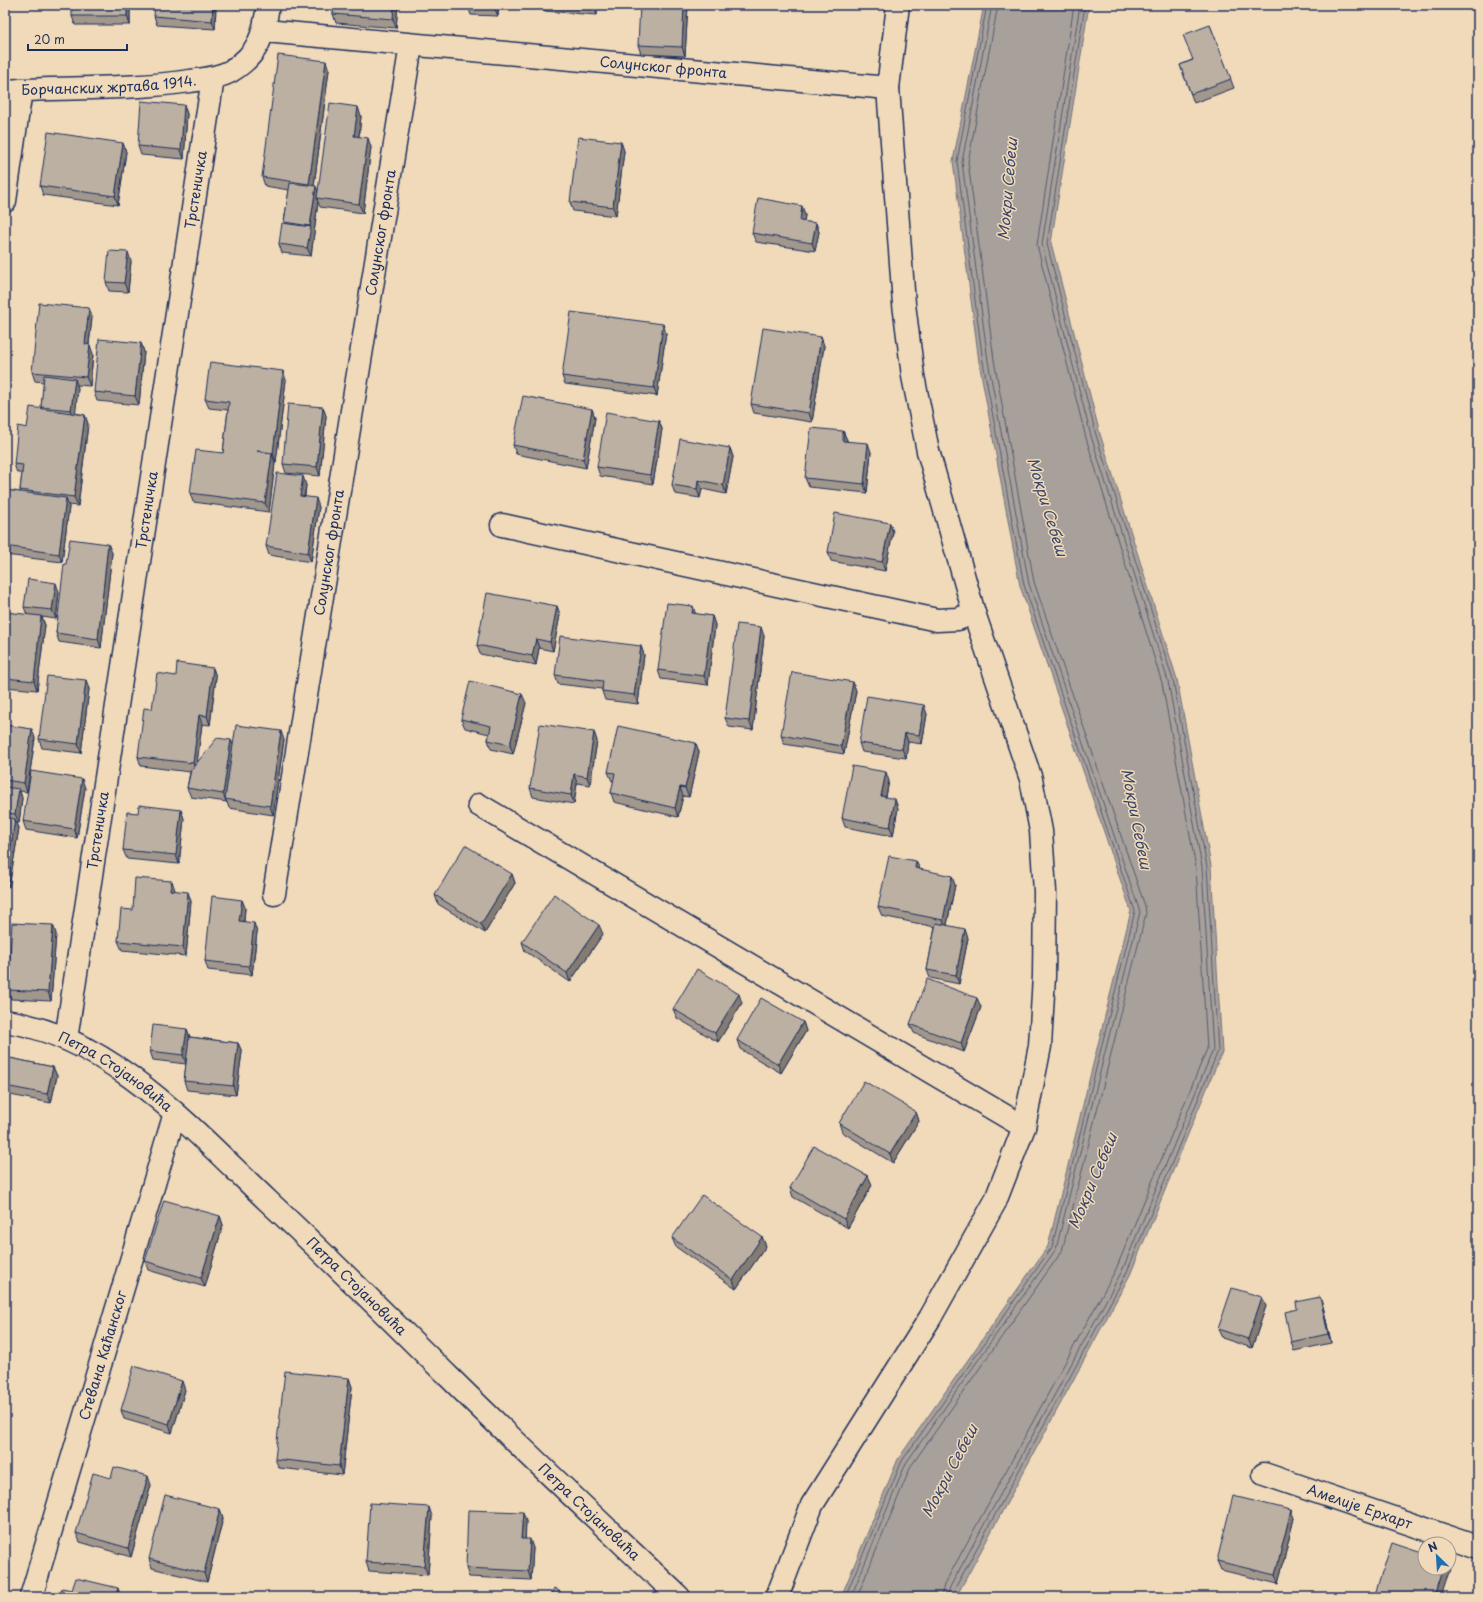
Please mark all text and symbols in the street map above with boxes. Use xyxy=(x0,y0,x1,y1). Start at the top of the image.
scale bar xyxy=(28,26,127,52)
text: 20 m xyxy=(34,30,65,48)
street label: Солунског фронта xyxy=(599,51,728,83)
street label: Борчанских жртава 1914. xyxy=(21,69,198,100)
water label: Мокри Себеш xyxy=(991,136,1023,241)
street label: Трстеничка xyxy=(179,149,212,230)
street label: Солунског фронта xyxy=(360,167,401,297)
water label: Мокри Себеш xyxy=(1022,454,1075,560)
street label: Трстеничка xyxy=(130,469,163,551)
street label: Солунског фронта xyxy=(308,487,349,617)
water label: Мокри Себеш xyxy=(1116,766,1159,872)
street label: Трстеничка xyxy=(81,790,114,871)
street label: Петра Стојановића xyxy=(55,1026,177,1116)
water label: Мокри Себеш xyxy=(1061,1128,1123,1232)
street label: Петра Стојановића xyxy=(302,1232,412,1340)
street label: Стевана Каћанског xyxy=(73,1287,132,1423)
water label: Мокри Себеш xyxy=(915,1418,984,1521)
street label: Петра Стојановића xyxy=(534,1458,645,1565)
street label: Амелије Ерхарт xyxy=(1304,1478,1415,1534)
north arrow xyxy=(1417,1536,1457,1576)
text: N xyxy=(1425,1537,1440,1556)

